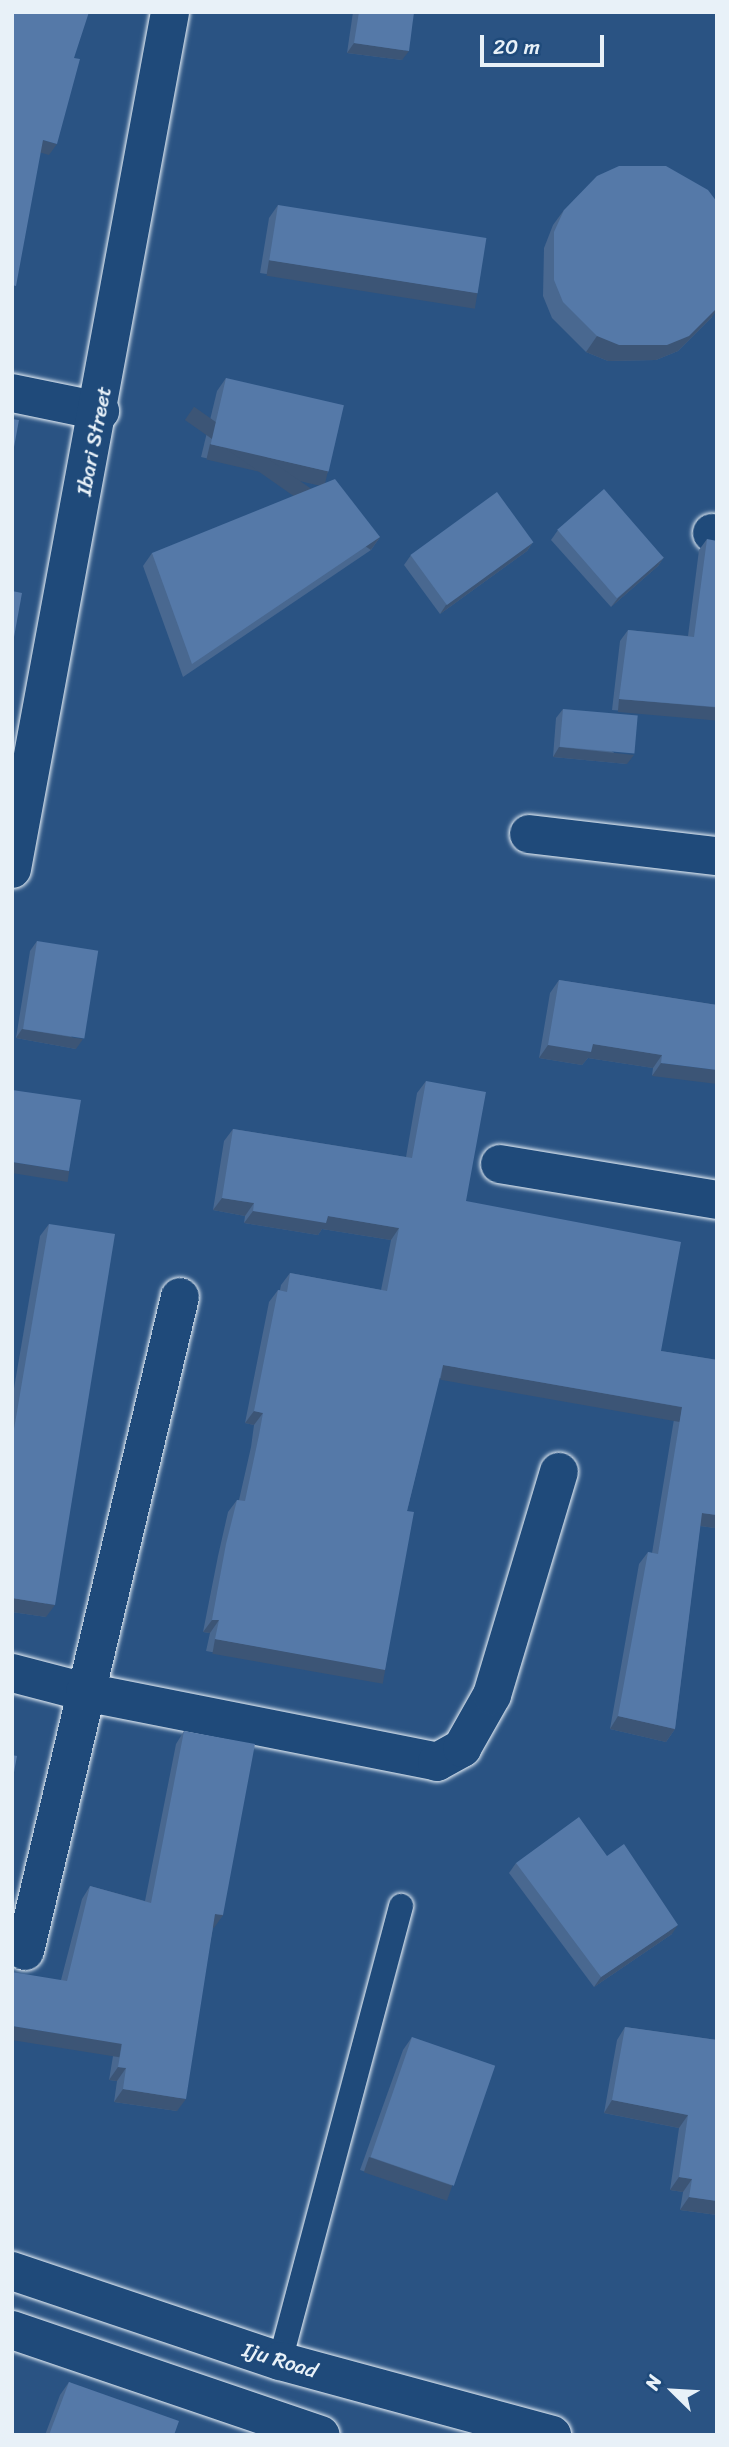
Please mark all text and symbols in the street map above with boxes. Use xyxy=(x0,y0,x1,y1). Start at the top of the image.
scale bar xyxy=(484,21,608,65)
text: 20 m xyxy=(493,28,540,66)
street label: Ibari Street xyxy=(71,384,117,498)
street label: Iju Road xyxy=(240,2337,320,2383)
north arrow xyxy=(638,2356,708,2426)
text: N xyxy=(636,2370,671,2395)

